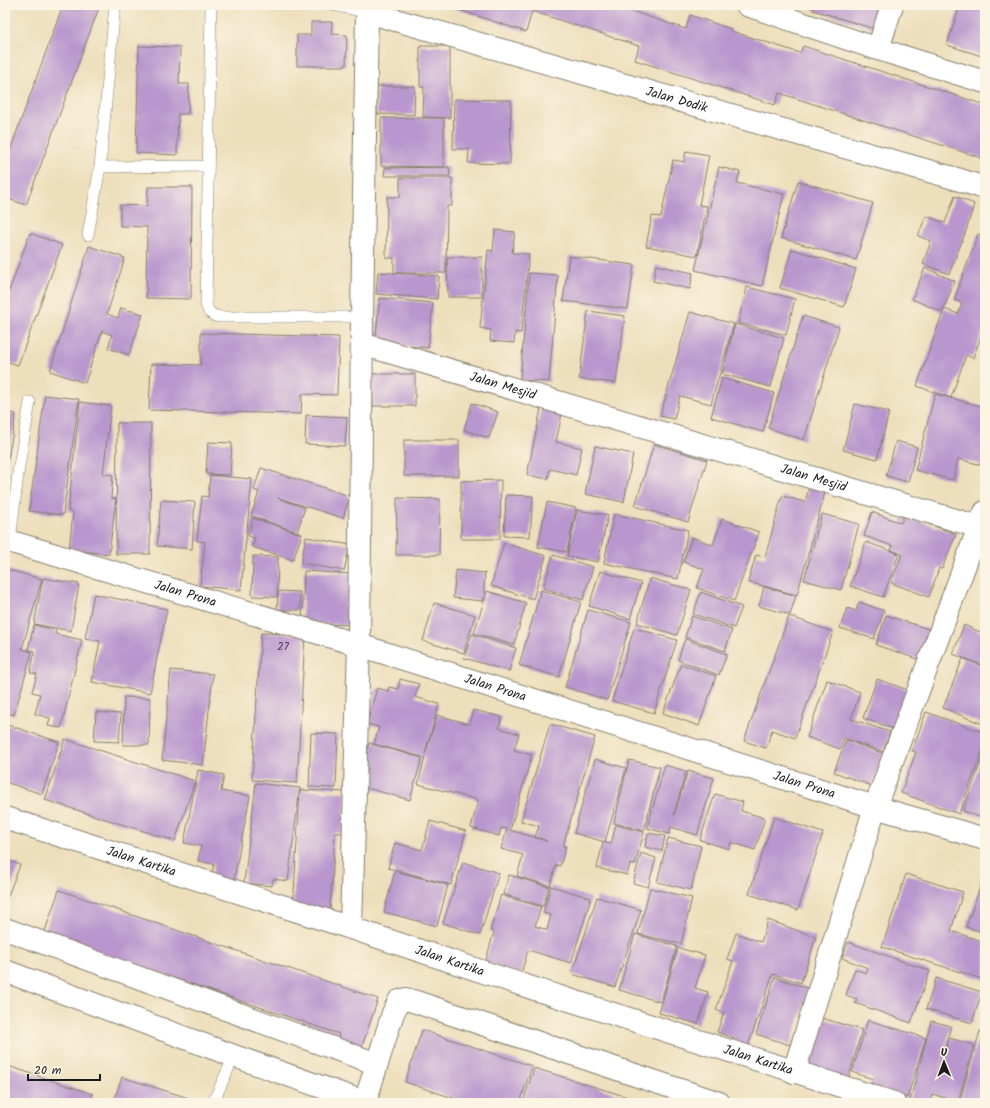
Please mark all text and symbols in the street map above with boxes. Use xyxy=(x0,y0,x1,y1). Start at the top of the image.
street label: Jalan Dodik xyxy=(643,81,711,119)
street label: Jalan Mesjid xyxy=(467,366,539,406)
street label: Jalan Mesjid xyxy=(778,458,850,498)
street label: Jalan Prona xyxy=(152,574,219,613)
house number: 27 xyxy=(277,638,290,656)
street label: Jalan Prona xyxy=(462,668,529,707)
street label: Jalan Prona xyxy=(771,765,838,804)
street label: Jalan Kartika xyxy=(104,840,179,882)
street label: Jalan Kartika xyxy=(412,939,487,982)
street label: Jalan Kartika xyxy=(721,1039,796,1081)
north arrow xyxy=(924,1042,964,1082)
text: U xyxy=(940,1044,948,1062)
scale bar xyxy=(28,1056,100,1082)
text: 20 m xyxy=(34,1061,62,1080)

